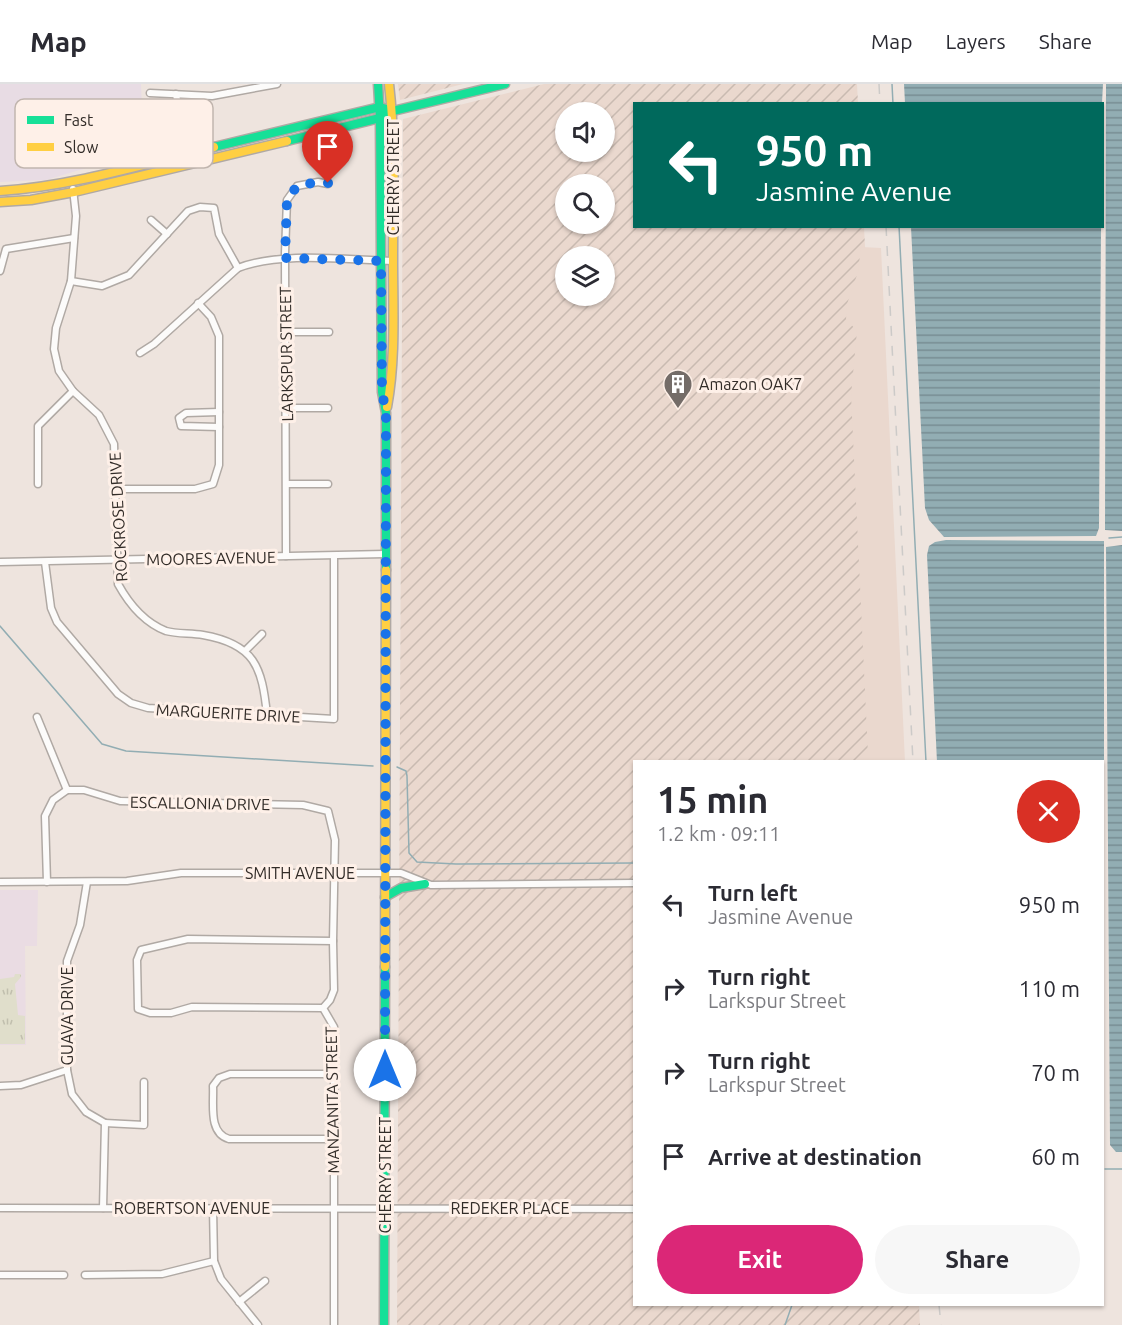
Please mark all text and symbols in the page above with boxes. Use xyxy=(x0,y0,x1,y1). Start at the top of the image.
text: Map xyxy=(30,26,87,57)
text: Map xyxy=(871,29,912,53)
text: Layers xyxy=(945,29,1006,53)
text: Share xyxy=(1039,29,1092,53)
legend xyxy=(15,99,213,168)
map controls xyxy=(555,102,615,306)
button: sound xyxy=(555,102,615,162)
text: Fast xyxy=(64,111,94,129)
street label: CHERRY STREET xyxy=(384,119,402,235)
pin xyxy=(302,121,353,183)
icon: left xyxy=(657,126,735,204)
text: 950 m xyxy=(756,127,873,174)
icon: arrive xyxy=(311,130,344,163)
text: Slow xyxy=(64,138,99,156)
button: search xyxy=(555,174,615,234)
text: Jasmine Avenue xyxy=(756,176,952,206)
button: layers xyxy=(555,246,615,306)
street label: LARKSPUR STREET xyxy=(276,286,296,422)
building icon: Amazon OAK7 xyxy=(662,368,694,410)
place label: Amazon OAK7 xyxy=(699,375,802,393)
street label: ROCKROSE DRIVE xyxy=(106,452,130,582)
street label: MOORES AVENUE xyxy=(146,548,276,568)
street label: MARGUERITE DRIVE xyxy=(155,700,301,726)
text: 15 min xyxy=(657,779,768,820)
button: close xyxy=(1017,780,1080,843)
street label: ESCALLONIA DRIVE xyxy=(130,793,270,813)
text: 1.2 km · 09:11 xyxy=(657,822,781,845)
street label: SMITH AVENUE xyxy=(245,864,355,882)
text: Turn left xyxy=(708,880,798,905)
icon: left xyxy=(657,888,690,921)
text: 950 m xyxy=(1019,892,1080,917)
text: Jasmine Avenue xyxy=(708,905,853,928)
text: Turn right xyxy=(708,964,810,989)
street label: GUAVA DRIVE xyxy=(58,966,76,1065)
icon: right xyxy=(657,972,690,1005)
text: 110 m xyxy=(1019,976,1080,1001)
text: Larkspur Street xyxy=(708,989,846,1012)
street label: MANZANITA STREET xyxy=(322,1026,342,1174)
position arrow xyxy=(353,1038,417,1102)
text: Turn right xyxy=(708,1048,810,1073)
icon: right xyxy=(657,1056,690,1089)
text: 70 m xyxy=(1031,1060,1080,1085)
text: Larkspur Street xyxy=(708,1073,846,1096)
street label: CHERRY STREET xyxy=(376,1117,394,1233)
icon: arrive xyxy=(657,1140,690,1173)
text: Arrive at destination xyxy=(708,1144,922,1169)
text: 60 m xyxy=(1031,1144,1080,1169)
street label: ROBERTSON AVENUE xyxy=(114,1199,270,1217)
street label: REDEKER PLACE xyxy=(451,1199,569,1217)
button: Exit xyxy=(657,1225,863,1294)
button: Share xyxy=(875,1225,1080,1294)

